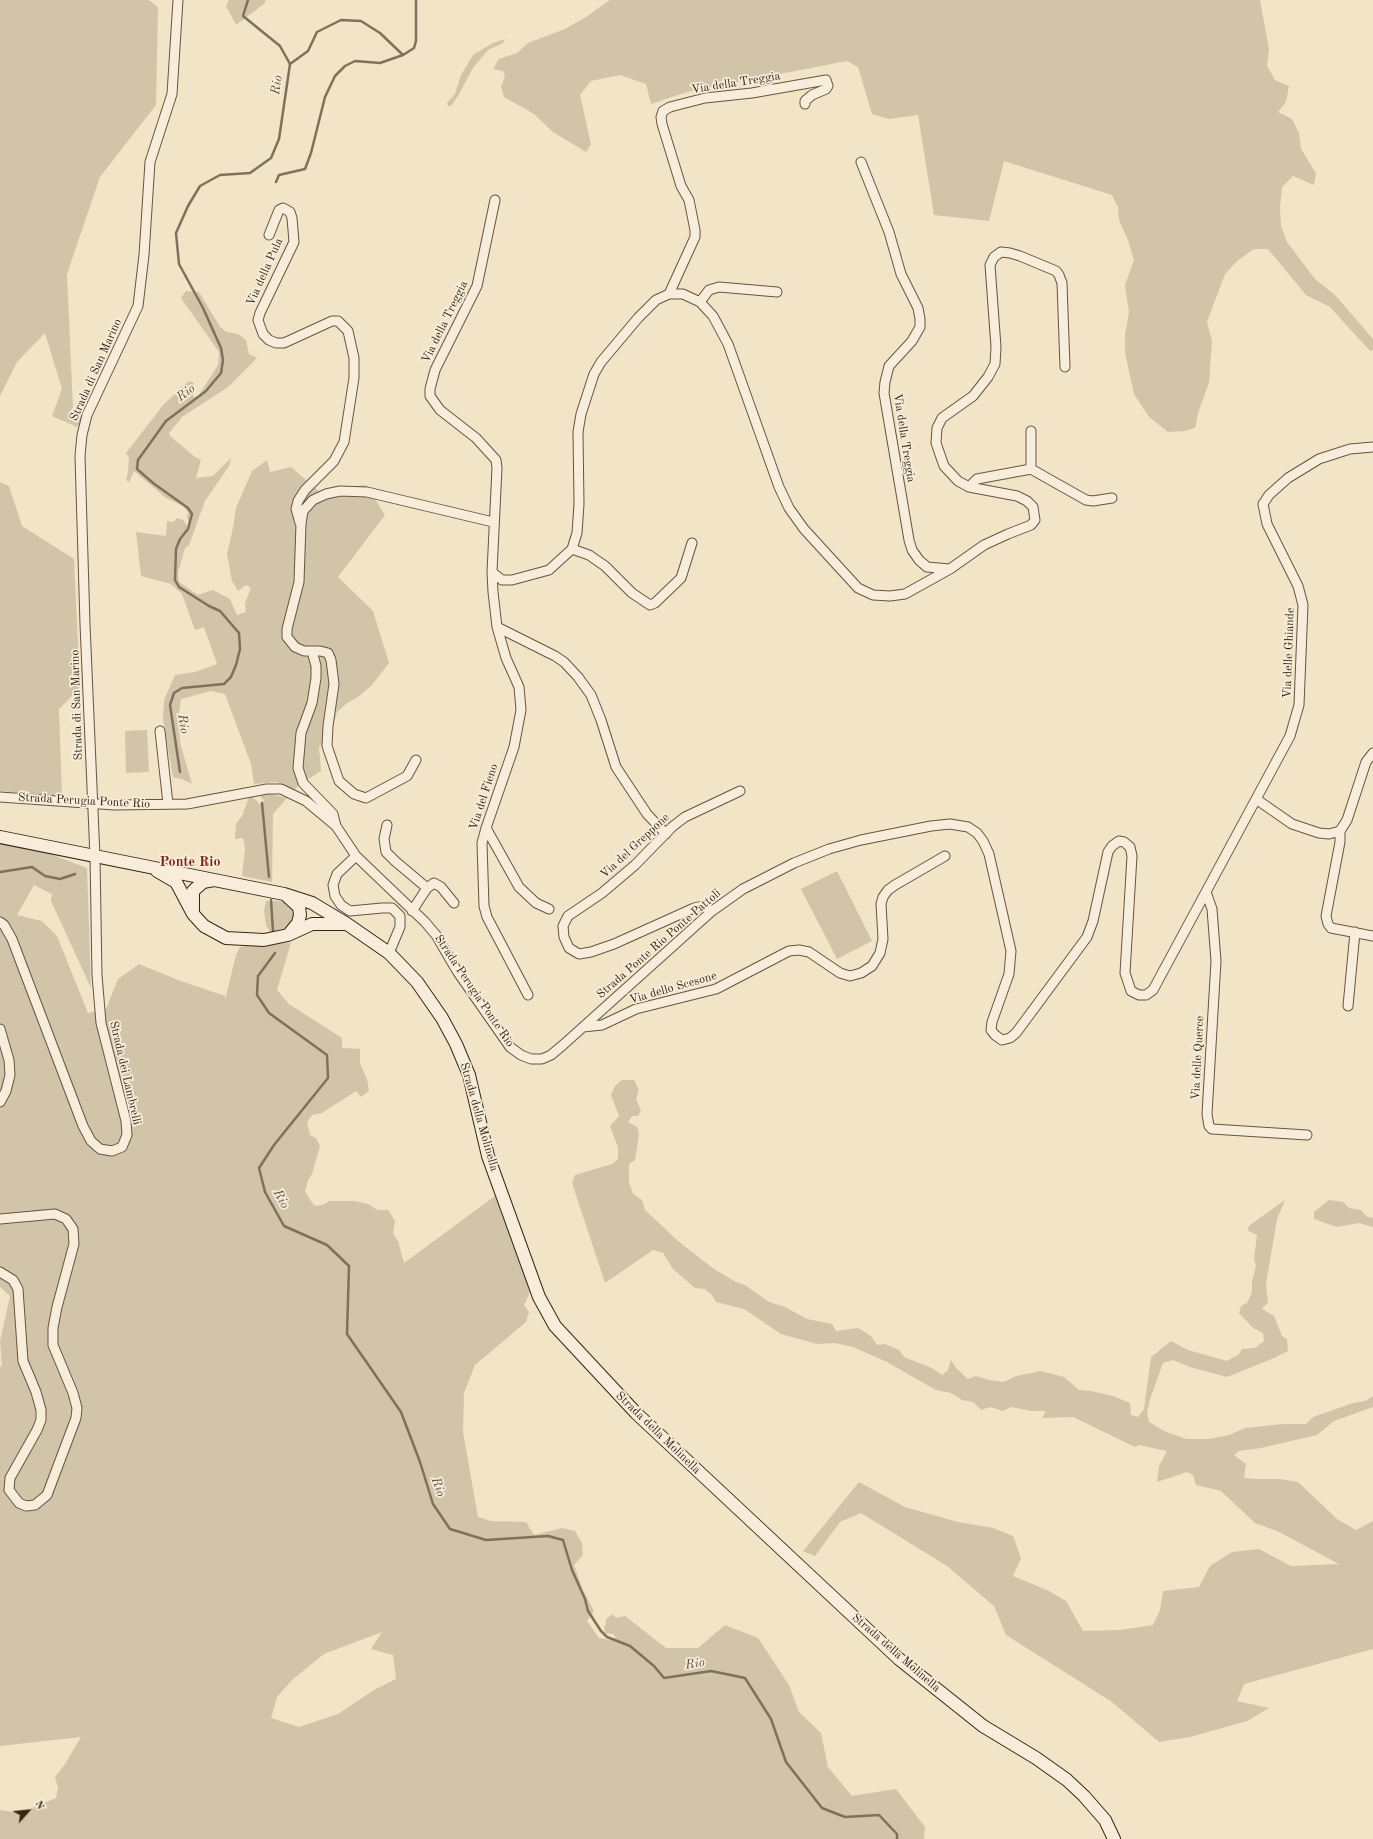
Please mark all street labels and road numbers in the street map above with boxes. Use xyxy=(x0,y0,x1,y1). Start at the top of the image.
street label: Via della Treggia xyxy=(690,69,782,97)
street label: Via della Pula xyxy=(244,236,286,308)
street label: Via della Treggia xyxy=(419,278,471,366)
street label: Strada di San Marino xyxy=(67,317,125,423)
street label: Via della Treggia xyxy=(890,392,918,484)
street label: Via delle Ghiande xyxy=(1280,607,1298,699)
street label: Strada di San Marino xyxy=(68,649,86,761)
street label: Via del Fieno xyxy=(466,762,502,832)
street label: Strada Perugia Ponte Rio xyxy=(18,790,150,812)
street label: Via del Greppone xyxy=(598,810,672,882)
street label: Strada Ponte Rio Ponte Pattoli xyxy=(594,886,724,1002)
street label: Strada Perugia Ponte Rio xyxy=(431,932,517,1050)
street label: Via dello Scesone xyxy=(628,969,718,1007)
street label: Via delle Querce xyxy=(1189,1015,1207,1101)
street label: Strada dei Lambrelli xyxy=(106,1020,144,1126)
street label: Strada della Molinella xyxy=(457,1061,501,1173)
street label: Strada della Molinella xyxy=(613,1389,703,1477)
street label: Strada della Molinella xyxy=(849,1611,943,1695)

